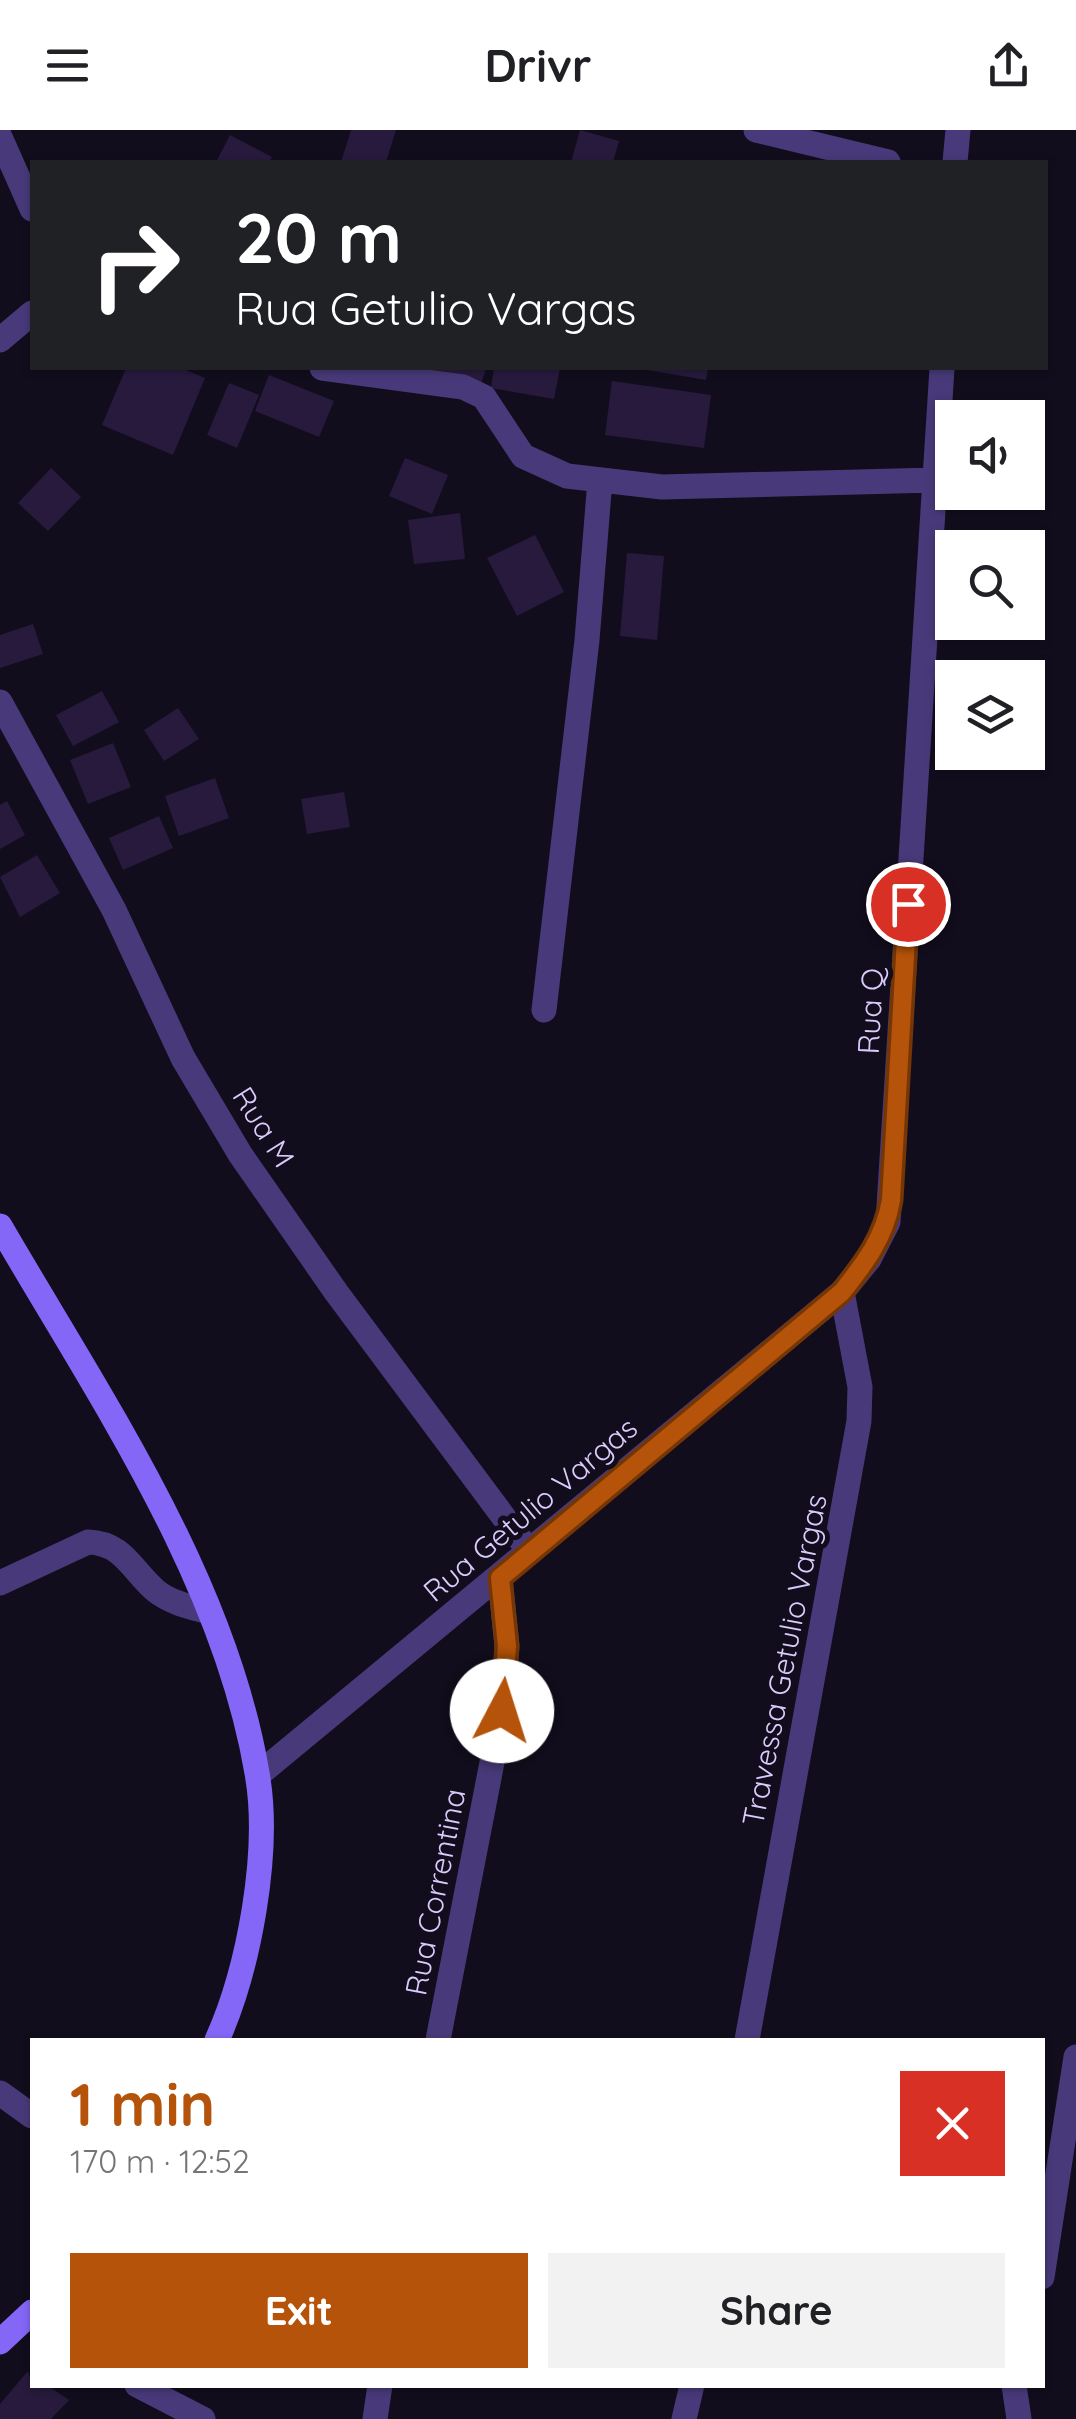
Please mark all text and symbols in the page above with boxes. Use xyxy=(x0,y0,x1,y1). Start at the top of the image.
text: Drivr xyxy=(484,37,592,93)
icon: menu xyxy=(40,38,95,93)
icon: share xyxy=(981,38,1036,93)
text: 20 m xyxy=(235,193,402,281)
icon: right xyxy=(70,200,200,330)
text: Rua Getulio Vargas xyxy=(235,280,636,336)
map controls xyxy=(935,400,1045,770)
button: sound xyxy=(935,400,1045,510)
button: search xyxy=(935,530,1045,640)
button: layers xyxy=(935,660,1045,770)
pin xyxy=(866,862,951,947)
icon: arrive xyxy=(881,877,936,932)
street label: Rua Q xyxy=(849,966,891,1055)
street label: Rua M xyxy=(225,1080,303,1174)
street label: Rua Getulio Vargas xyxy=(415,1408,645,1610)
street label: Travessa Getulio Vargas xyxy=(733,1491,835,1829)
position arrow xyxy=(450,1659,554,1763)
street label: Rua Correntina xyxy=(396,1785,474,1999)
text: 1 min xyxy=(70,2066,215,2141)
button: close xyxy=(900,2071,1005,2176)
text: 170 m · 12:52 xyxy=(70,2141,250,2181)
button: Exit xyxy=(70,2253,528,2368)
button: Share xyxy=(548,2253,1005,2368)

